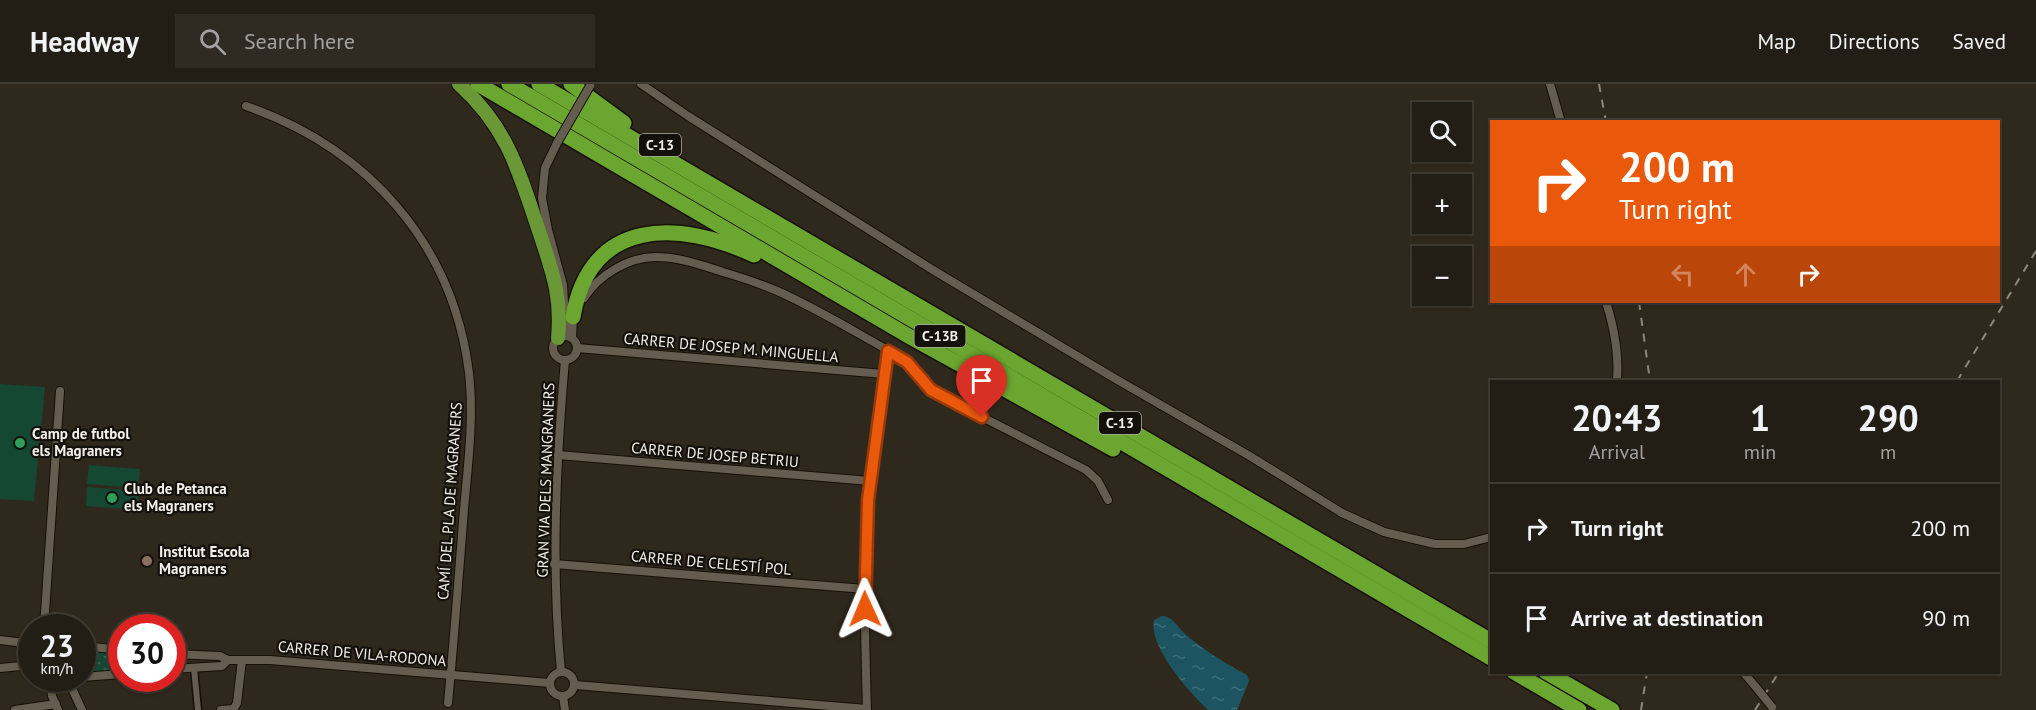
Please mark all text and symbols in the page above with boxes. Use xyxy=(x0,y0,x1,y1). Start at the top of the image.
search box xyxy=(175,14,595,68)
text: Headway xyxy=(30,23,139,60)
icon: search xyxy=(196,25,229,58)
text: Search here xyxy=(244,27,355,55)
text: Map xyxy=(1757,28,1796,55)
text: Directions xyxy=(1829,28,1920,55)
text: Saved xyxy=(1953,28,2006,55)
map controls xyxy=(1412,102,1472,306)
button: search xyxy=(1412,102,1472,162)
road number: C-13 xyxy=(639,134,681,156)
text: 200 m xyxy=(1619,139,1735,194)
icon: right xyxy=(1520,144,1598,222)
button: + xyxy=(1412,174,1472,234)
text: Turn right xyxy=(1619,192,1732,226)
button: − xyxy=(1412,246,1472,306)
icon: left xyxy=(1666,258,1699,291)
icon: ahead xyxy=(1729,258,1762,291)
icon: right xyxy=(1792,258,1825,291)
road number: C-13B xyxy=(914,325,966,347)
street label: CARRER DE JOSEP M. MINGUELLA xyxy=(623,329,839,366)
pin xyxy=(956,355,1007,417)
icon: arrive xyxy=(965,364,998,397)
street label: GRAN VIA DELS MANGRANERS xyxy=(533,382,558,578)
text: 20:43 xyxy=(1571,394,1663,441)
text: 1 xyxy=(1750,394,1770,441)
text: 290 xyxy=(1858,394,1919,441)
street label: CAMÍ DEL PLA DE MAGRANERS xyxy=(433,401,466,600)
road number: C-13 xyxy=(1099,412,1141,434)
place label: Camp de futbol els Magraners xyxy=(32,424,130,460)
marker: Camp de futbol els Magraners xyxy=(13,436,27,450)
street label: CARRER DE JOSEP BETRIU xyxy=(630,438,800,471)
text: Arrival xyxy=(1589,439,1645,465)
text: min xyxy=(1744,439,1776,465)
text: m xyxy=(1880,439,1896,465)
place label: Club de Petanca els Magraners xyxy=(124,479,227,515)
marker: Club de Petanca els Magraners xyxy=(105,491,119,505)
icon: right xyxy=(1520,512,1553,545)
text: Turn right xyxy=(1571,514,1663,542)
text: 200 m xyxy=(1910,514,1970,542)
place label: Institut Escola Magraners xyxy=(159,542,250,578)
street label: CARRER DE CELESTÍ POL xyxy=(630,546,792,579)
marker: Institut Escola Magraners xyxy=(140,554,154,568)
position arrow xyxy=(833,577,897,641)
icon: arrive xyxy=(1520,602,1553,635)
text: Arrive at destination xyxy=(1571,604,1763,632)
text: 90 m xyxy=(1922,604,1970,632)
speed limit sign: 30 xyxy=(108,614,186,692)
text: 23 xyxy=(40,626,74,665)
street label: CARRER DE VILA-RODONA xyxy=(277,637,447,670)
text: km/h xyxy=(41,659,73,678)

